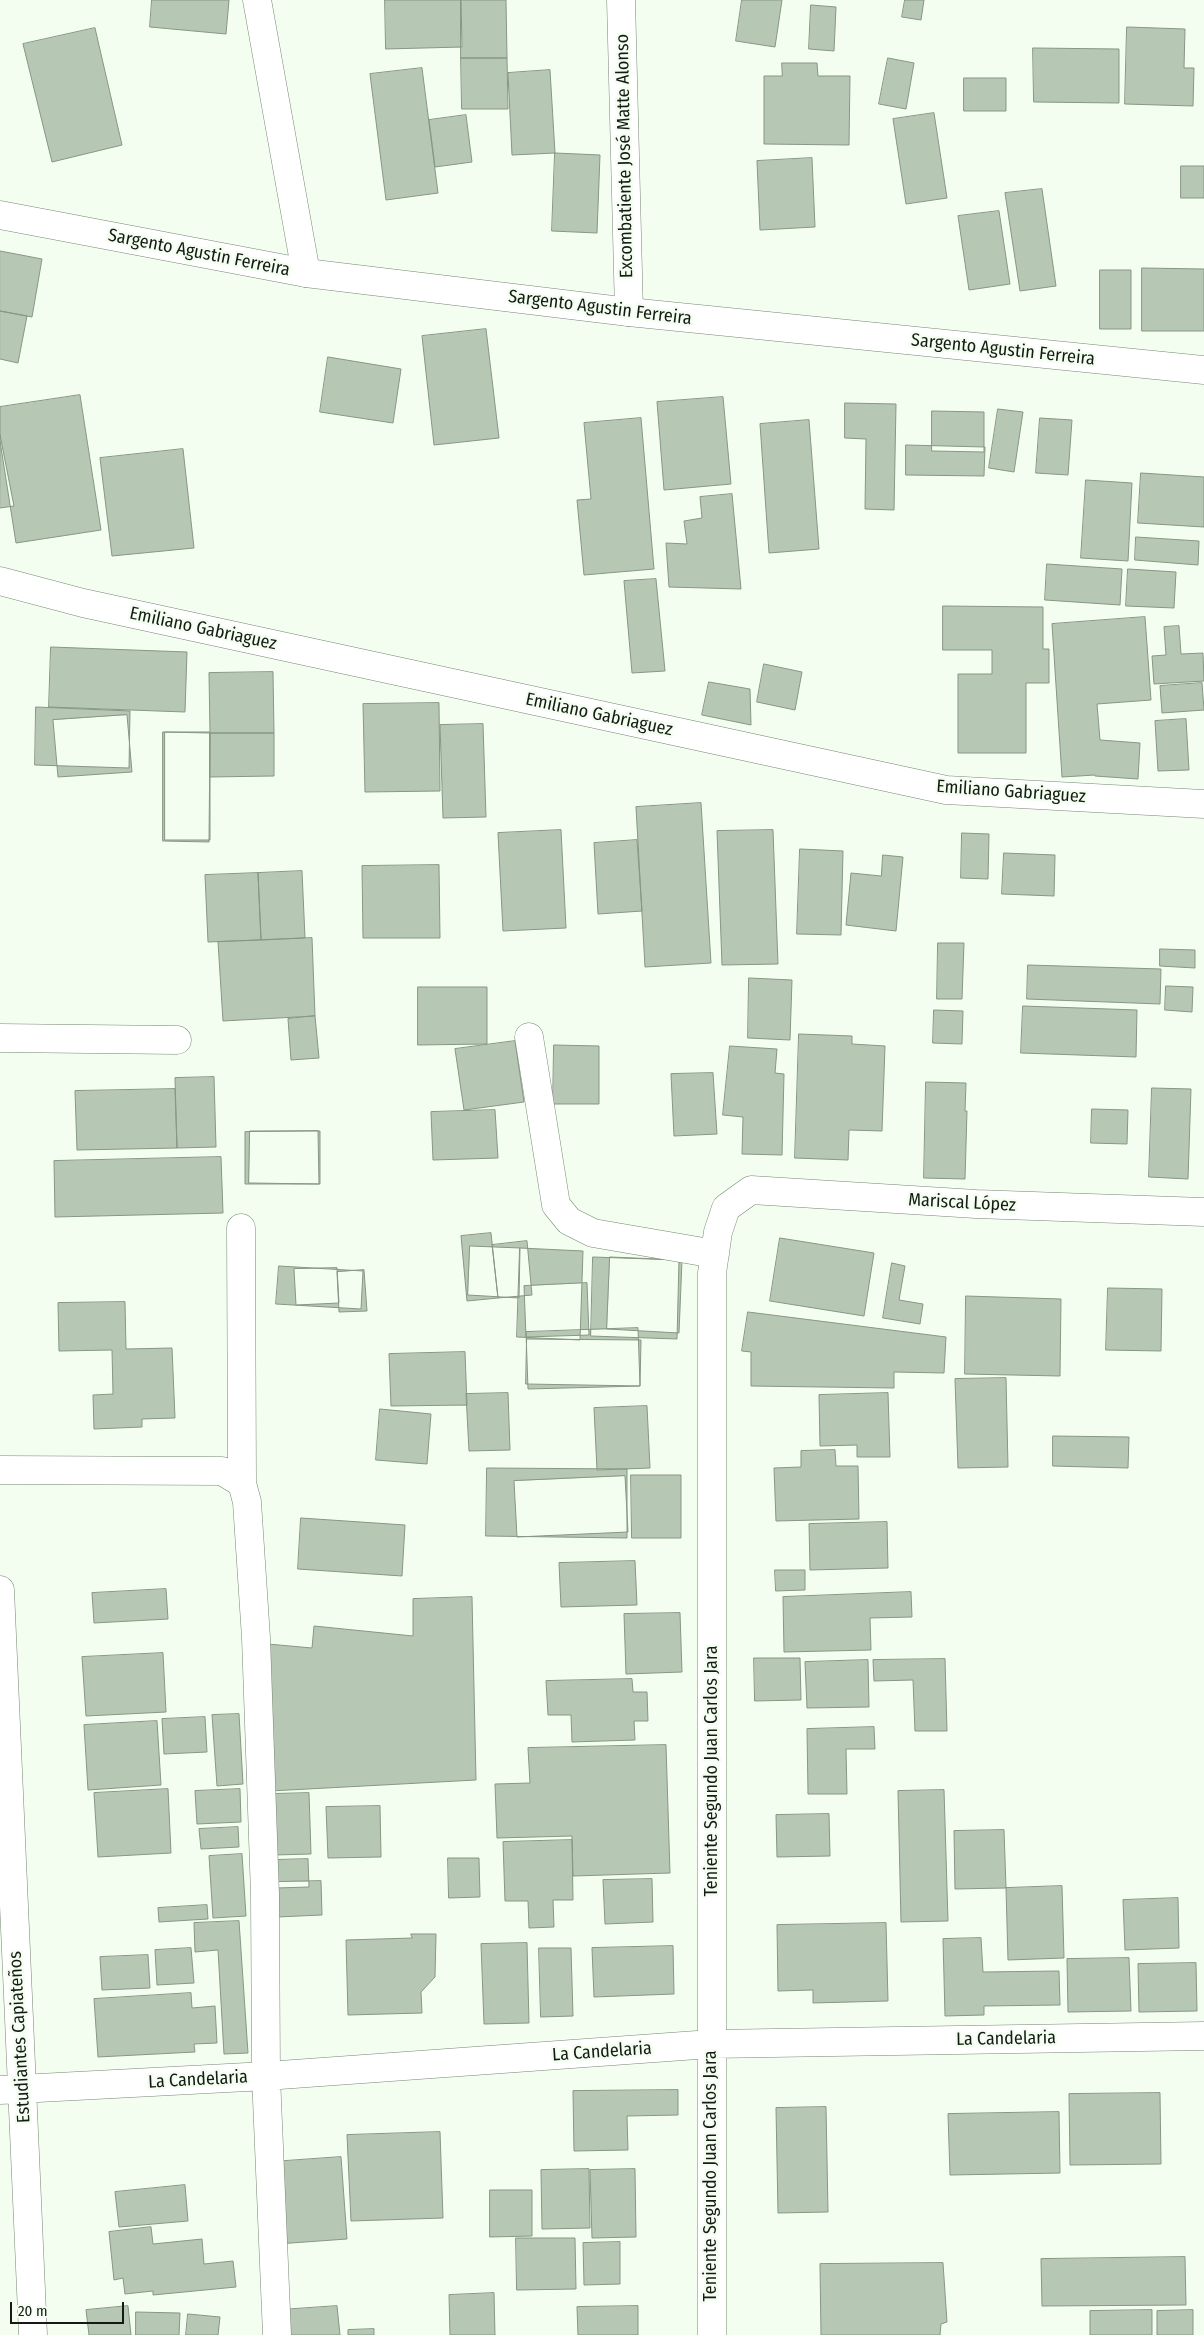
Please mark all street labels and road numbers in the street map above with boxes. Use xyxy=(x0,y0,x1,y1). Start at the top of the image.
street label: Excombatiente José Matte Alonso xyxy=(612,34,638,278)
street label: Sargento Agustin Ferreira xyxy=(106,225,292,281)
street label: Sargento Agustin Ferreira xyxy=(507,286,693,330)
street label: Sargento Agustin Ferreira xyxy=(910,330,1096,370)
street label: Emiliano Gabriaguez xyxy=(128,603,278,655)
street label: Emiliano Gabriaguez xyxy=(524,689,674,741)
street label: Emiliano Gabriaguez xyxy=(936,776,1086,808)
street label: Mariscal López xyxy=(908,1189,1016,1217)
street label: Teniente Segundo Juan Carlos Jara xyxy=(701,1646,723,1896)
street label: Estudiantes Capiateños xyxy=(5,1950,35,2124)
street label: La Candelaria xyxy=(956,2027,1056,2051)
street label: La Candelaria xyxy=(551,2038,653,2066)
street label: Teniente Segundo Juan Carlos Jara xyxy=(700,2051,722,2301)
street label: La Candelaria xyxy=(148,2067,248,2093)

